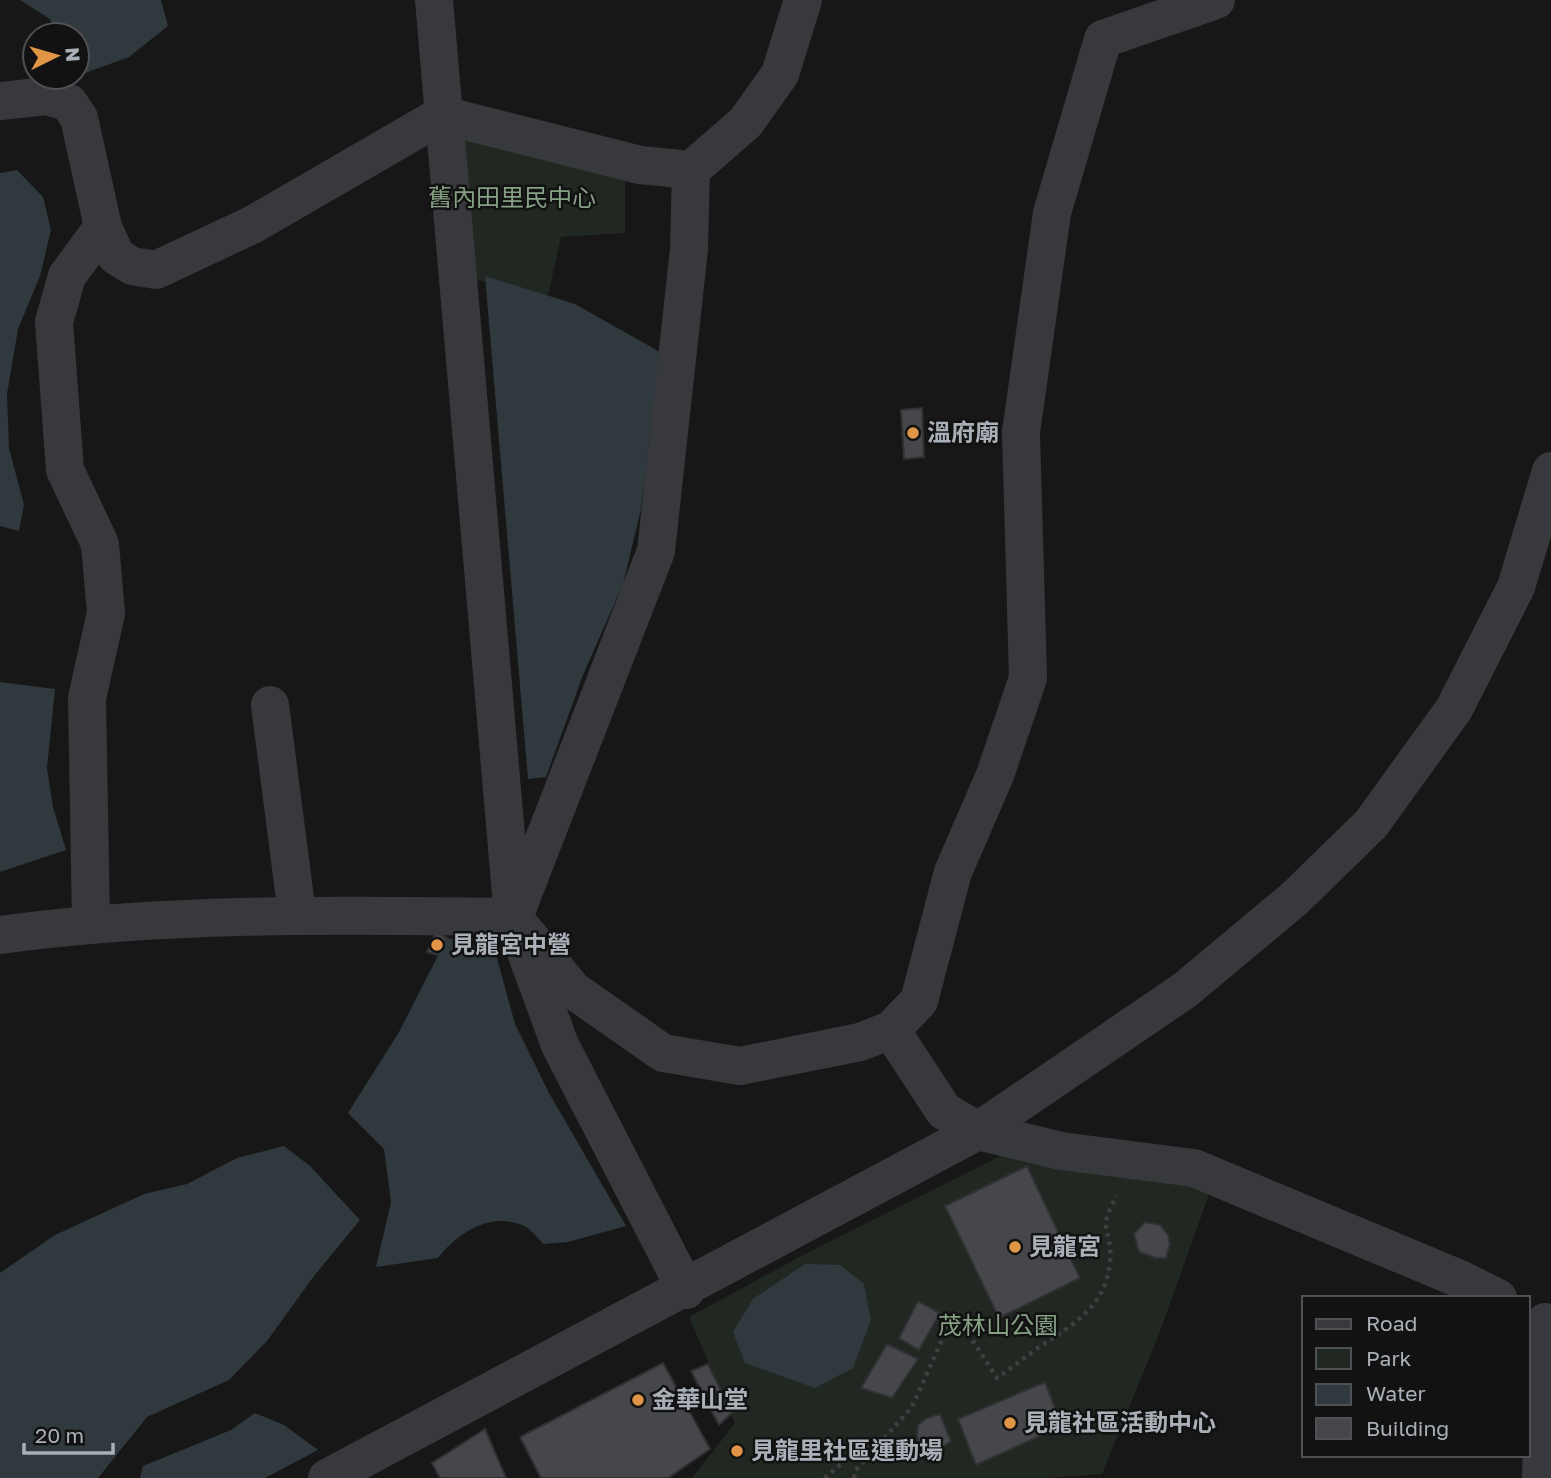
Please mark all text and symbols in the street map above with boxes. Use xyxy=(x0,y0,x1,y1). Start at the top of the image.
north arrow xyxy=(21,21,91,91)
text: N xyxy=(61,46,86,63)
park label: 舊內田里民中心 xyxy=(428,182,596,211)
place label: 溫府廟 xyxy=(927,417,999,446)
marker: 溫府廟 xyxy=(905,425,921,441)
place label: 見龍宮中營 xyxy=(451,929,571,958)
marker: 見龍宮中營 xyxy=(429,937,445,953)
place label: 見龍宮 xyxy=(1029,1231,1101,1260)
marker: 見龍宮 xyxy=(1007,1239,1023,1255)
legend xyxy=(1302,1296,1530,1457)
park label: 茂林山公園 xyxy=(938,1310,1058,1339)
text: Road xyxy=(1366,1310,1417,1336)
text: Park xyxy=(1366,1345,1412,1371)
text: Water xyxy=(1366,1380,1426,1406)
place label: 金華山堂 xyxy=(652,1384,748,1413)
marker: 金華山堂 xyxy=(630,1392,646,1408)
place label: 見龍社區活動中心 xyxy=(1024,1407,1216,1436)
scale bar xyxy=(24,1412,114,1456)
marker: 見龍社區活動中心 xyxy=(1002,1415,1018,1431)
text: Building xyxy=(1366,1415,1449,1441)
text: 20 m xyxy=(35,1422,84,1448)
place label: 見龍里社區運動場 xyxy=(751,1435,943,1464)
marker: 見龍里社區運動場 xyxy=(729,1443,745,1459)

